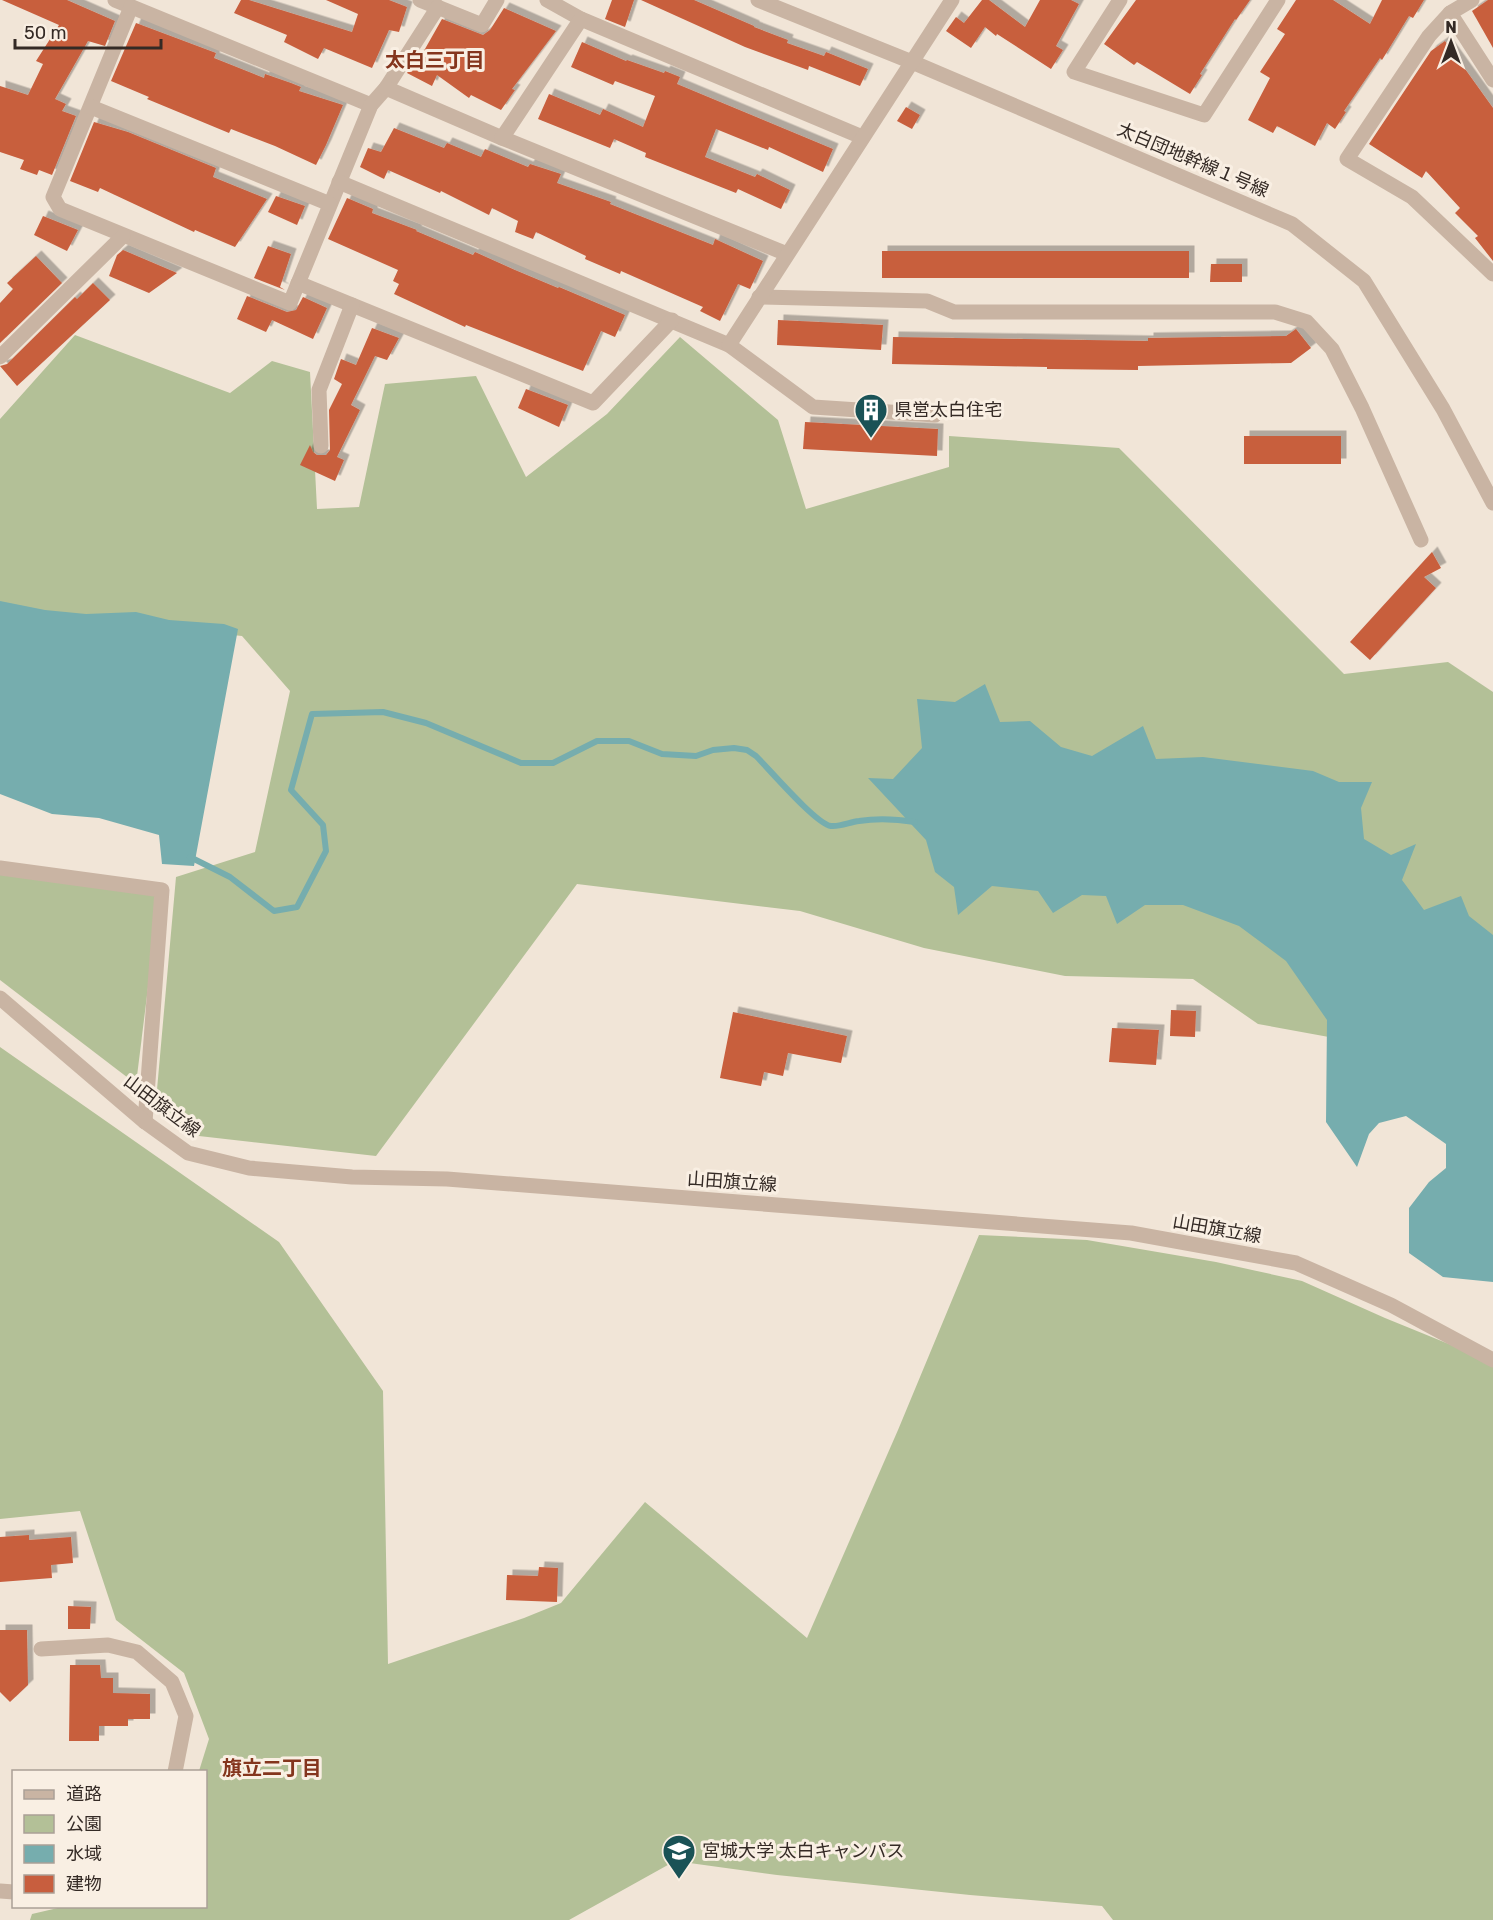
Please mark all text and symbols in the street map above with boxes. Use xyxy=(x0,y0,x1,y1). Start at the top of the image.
scale bar xyxy=(15,12,160,50)
north arrow xyxy=(1421,12,1481,72)
text: N xyxy=(1445,18,1457,37)
text: 50 m xyxy=(24,22,67,44)
district label: 太白三丁目 xyxy=(385,48,485,72)
street label: 太白団地幹線１号線 xyxy=(1114,118,1272,202)
building icon: 県営太白住宅 xyxy=(853,392,889,439)
place label: 県営太白住宅 xyxy=(894,399,1002,421)
street label: 山田旗立線 xyxy=(119,1070,205,1142)
street label: 山田旗立線 xyxy=(686,1168,778,1196)
street label: 山田旗立線 xyxy=(1171,1210,1263,1248)
district label: 旗立二丁目 xyxy=(222,1756,322,1780)
legend xyxy=(12,1770,207,1908)
text: 道路 xyxy=(66,1783,102,1805)
text: 公園 xyxy=(66,1813,102,1835)
school or university icon: 宮城大学 太白キャンパス xyxy=(661,1833,697,1880)
place label: 宮城大学 太白キャンパス xyxy=(702,1840,904,1862)
text: 水域 xyxy=(66,1843,102,1865)
text: 建物 xyxy=(66,1873,102,1895)

